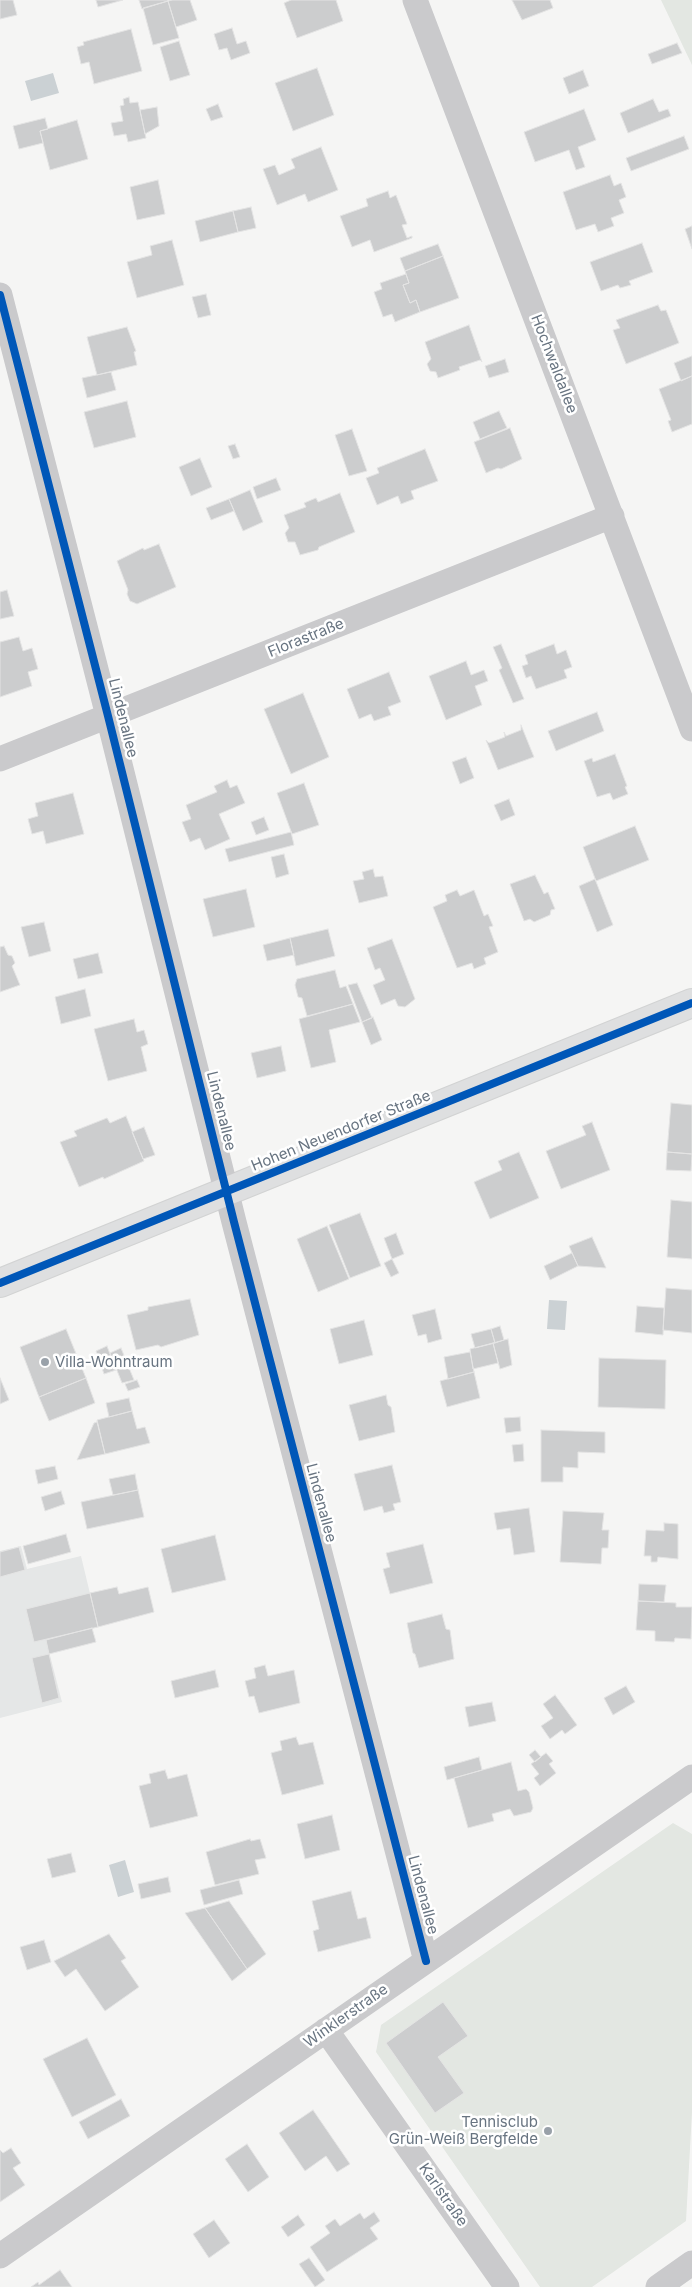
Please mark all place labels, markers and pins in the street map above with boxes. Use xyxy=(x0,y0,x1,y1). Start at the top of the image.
place label: Villa-Wohntraum xyxy=(55,1353,173,1371)
marker: Villa-Wohntraum xyxy=(39,1356,51,1368)
place label: Tennisclub Grün-Weiß Bergfelde xyxy=(389,2113,538,2148)
marker: Tennisclub Grün-Weiß Bergfelde xyxy=(542,2125,554,2137)

